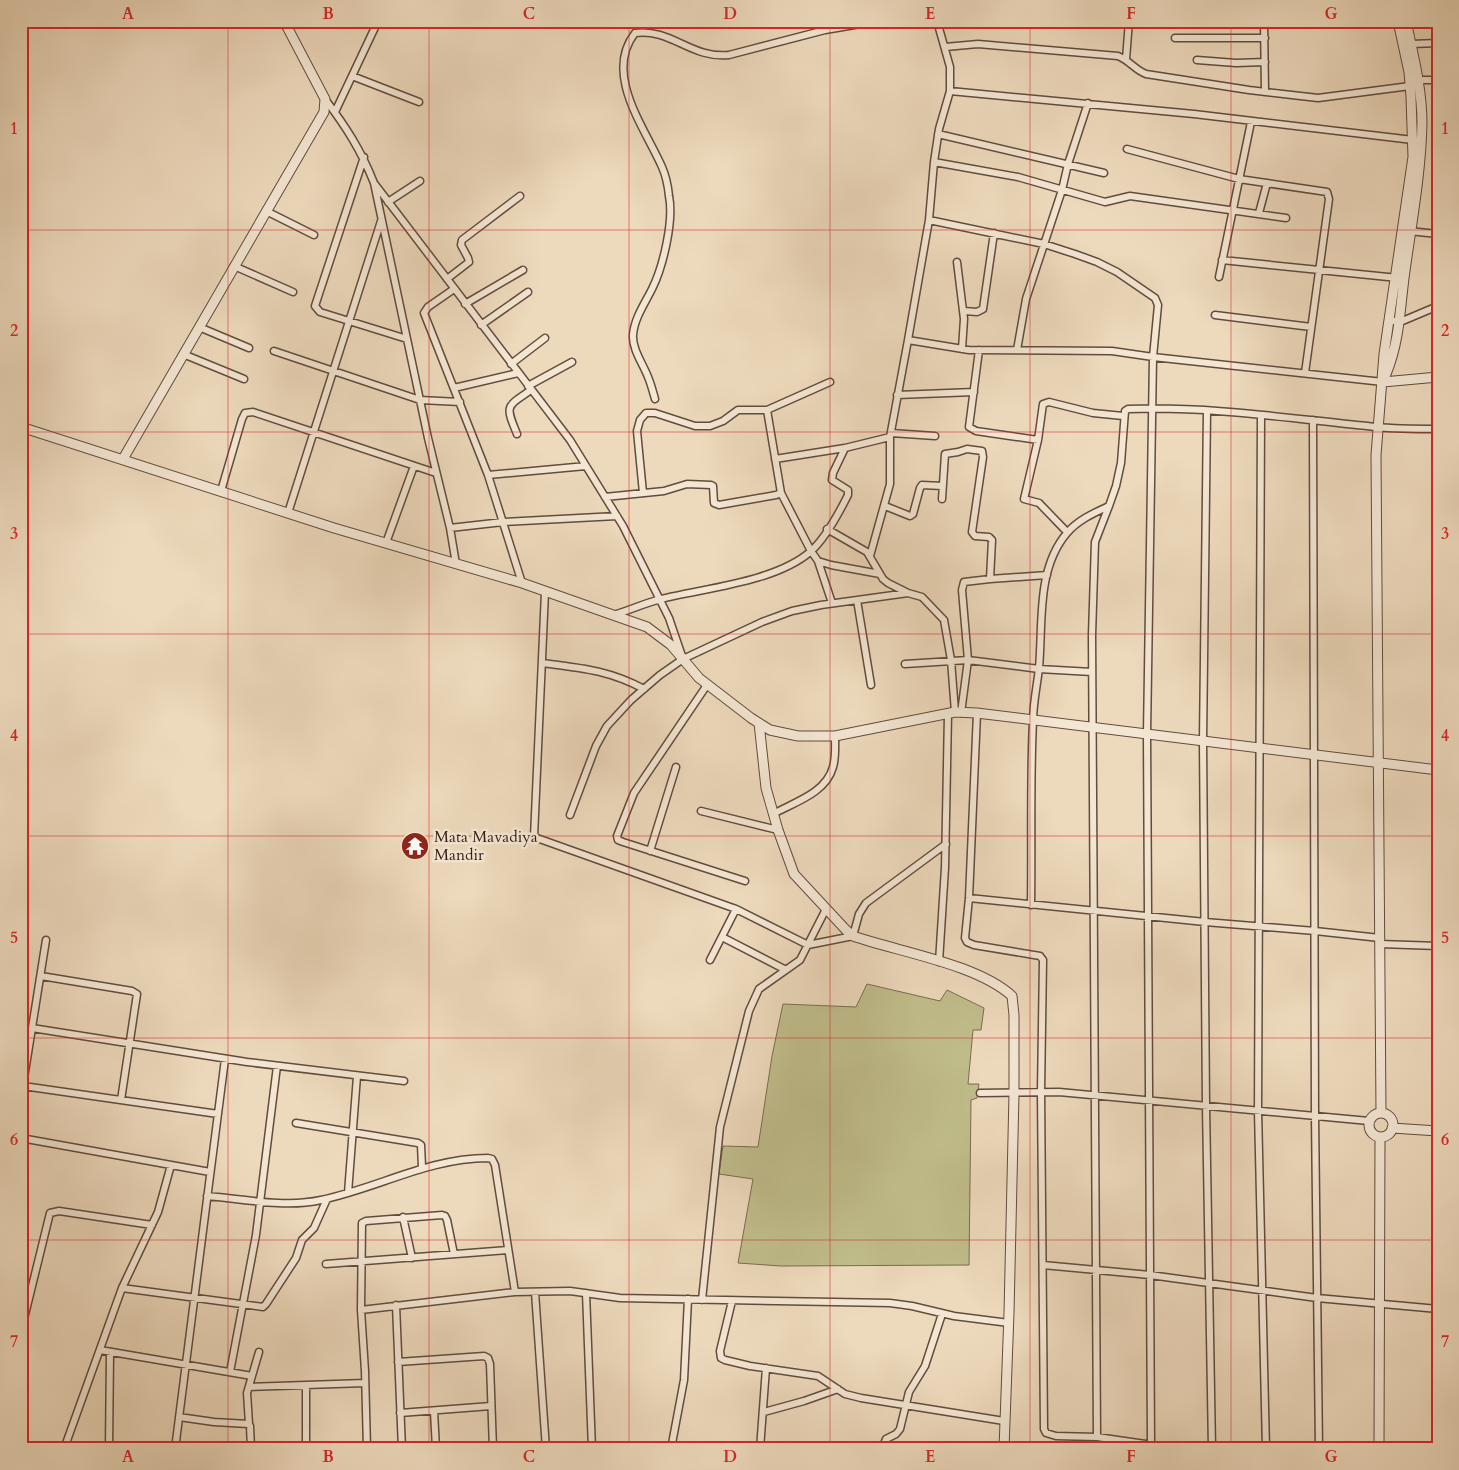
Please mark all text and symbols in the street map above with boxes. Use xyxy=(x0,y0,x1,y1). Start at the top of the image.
text: A xyxy=(122,3,134,25)
text: B xyxy=(322,3,334,25)
text: C xyxy=(523,3,535,25)
text: D xyxy=(723,3,737,25)
text: E xyxy=(925,3,935,25)
text: F xyxy=(1126,3,1136,25)
text: G xyxy=(1324,3,1338,25)
text: 1 xyxy=(10,118,18,140)
text: 1 xyxy=(1441,118,1449,140)
text: 2 xyxy=(10,320,18,342)
text: 2 xyxy=(1441,320,1449,342)
text: 3 xyxy=(10,523,18,545)
text: 3 xyxy=(1441,523,1449,545)
text: 4 xyxy=(10,725,18,747)
text: 4 xyxy=(1441,725,1449,747)
place label: Mata Mavadiya Mandir xyxy=(434,826,538,866)
temple icon: Mata Mavadiya Mandir xyxy=(400,831,430,861)
text: 5 xyxy=(10,927,18,949)
text: 5 xyxy=(1441,927,1449,949)
text: 6 xyxy=(10,1129,18,1151)
text: 6 xyxy=(1441,1129,1449,1151)
text: 7 xyxy=(10,1331,18,1353)
text: 7 xyxy=(1441,1331,1449,1353)
text: A xyxy=(122,1446,134,1468)
text: B xyxy=(322,1446,334,1468)
text: C xyxy=(523,1446,535,1468)
text: D xyxy=(723,1446,737,1468)
text: E xyxy=(925,1446,935,1468)
text: F xyxy=(1126,1446,1136,1468)
text: G xyxy=(1324,1446,1338,1468)

